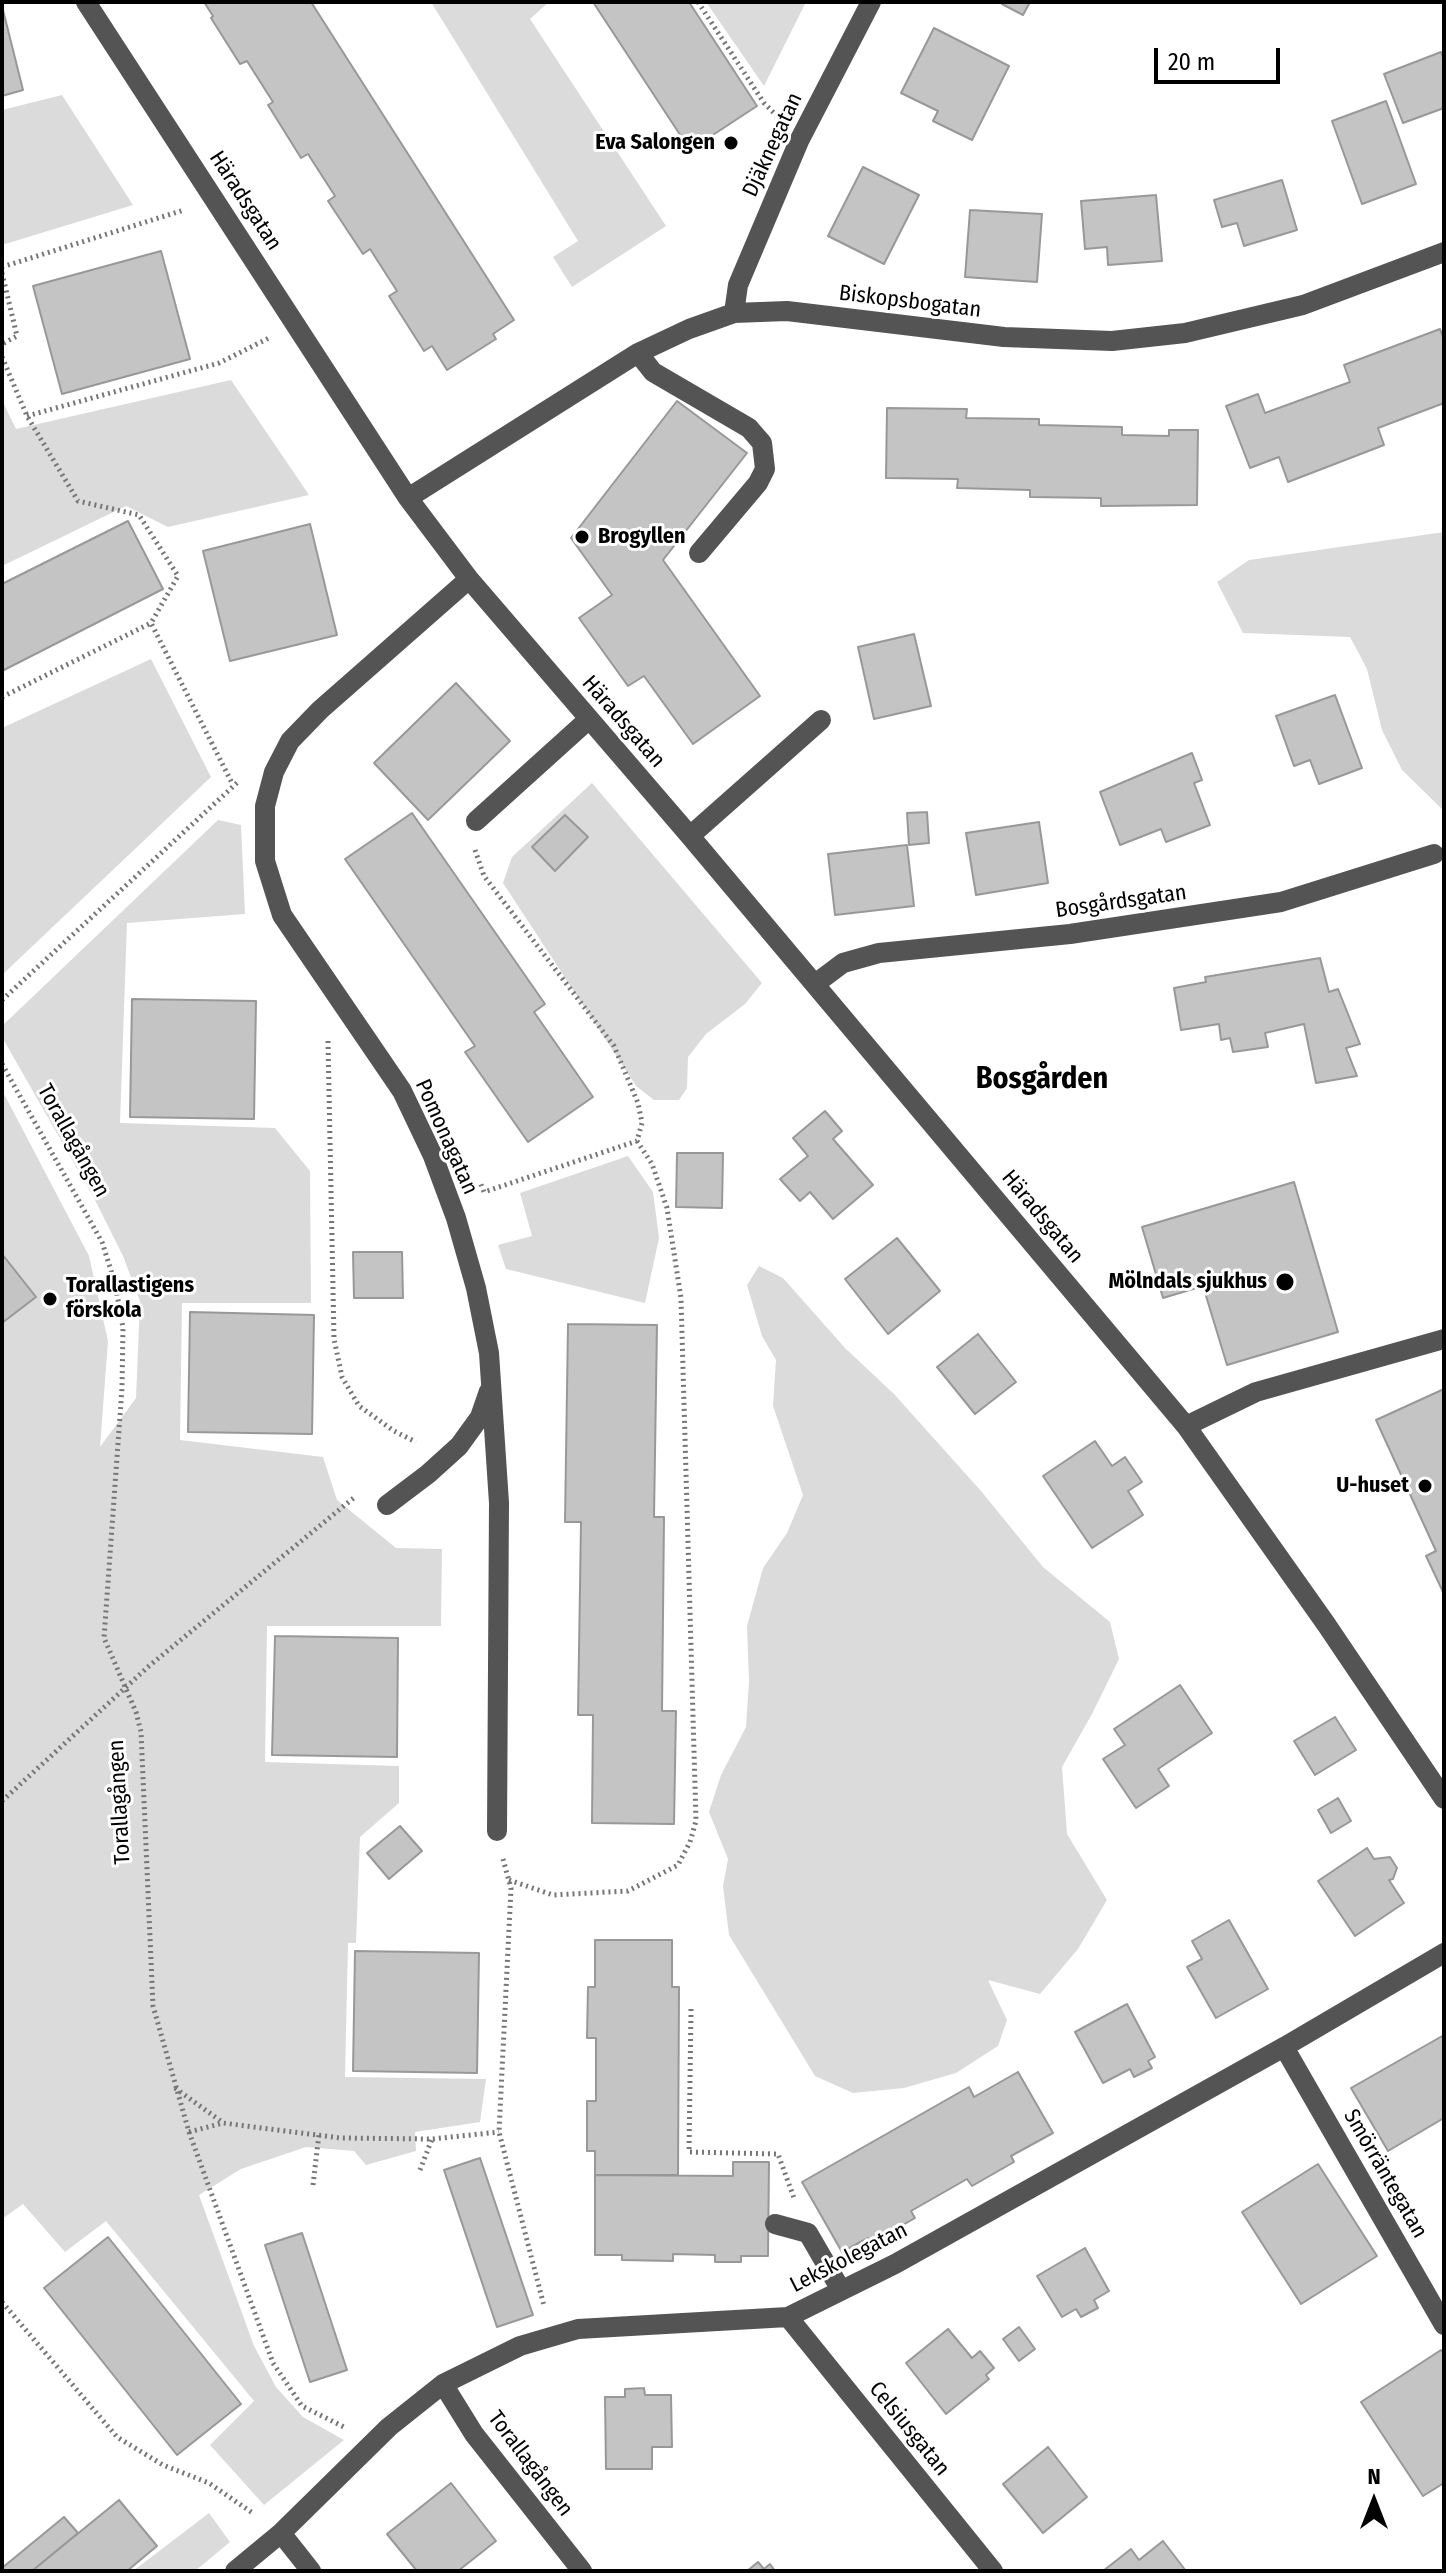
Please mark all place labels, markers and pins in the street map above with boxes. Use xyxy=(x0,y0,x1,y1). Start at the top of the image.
place label: Eva Salongen xyxy=(595,130,715,156)
marker: Eva Salongen xyxy=(722,134,740,152)
place label: Brogyllen xyxy=(598,524,685,550)
marker: Brogyllen xyxy=(573,528,591,546)
place label: Mölndals sjukhus xyxy=(1108,1269,1267,1295)
marker: Mölndals sjukhus xyxy=(1274,1271,1296,1293)
place label: Torallastigens förskola xyxy=(66,1273,194,1324)
marker: Torallastigens förskola xyxy=(41,1290,59,1308)
place label: U-huset xyxy=(1336,1473,1409,1499)
marker: U-huset xyxy=(1416,1477,1434,1495)

